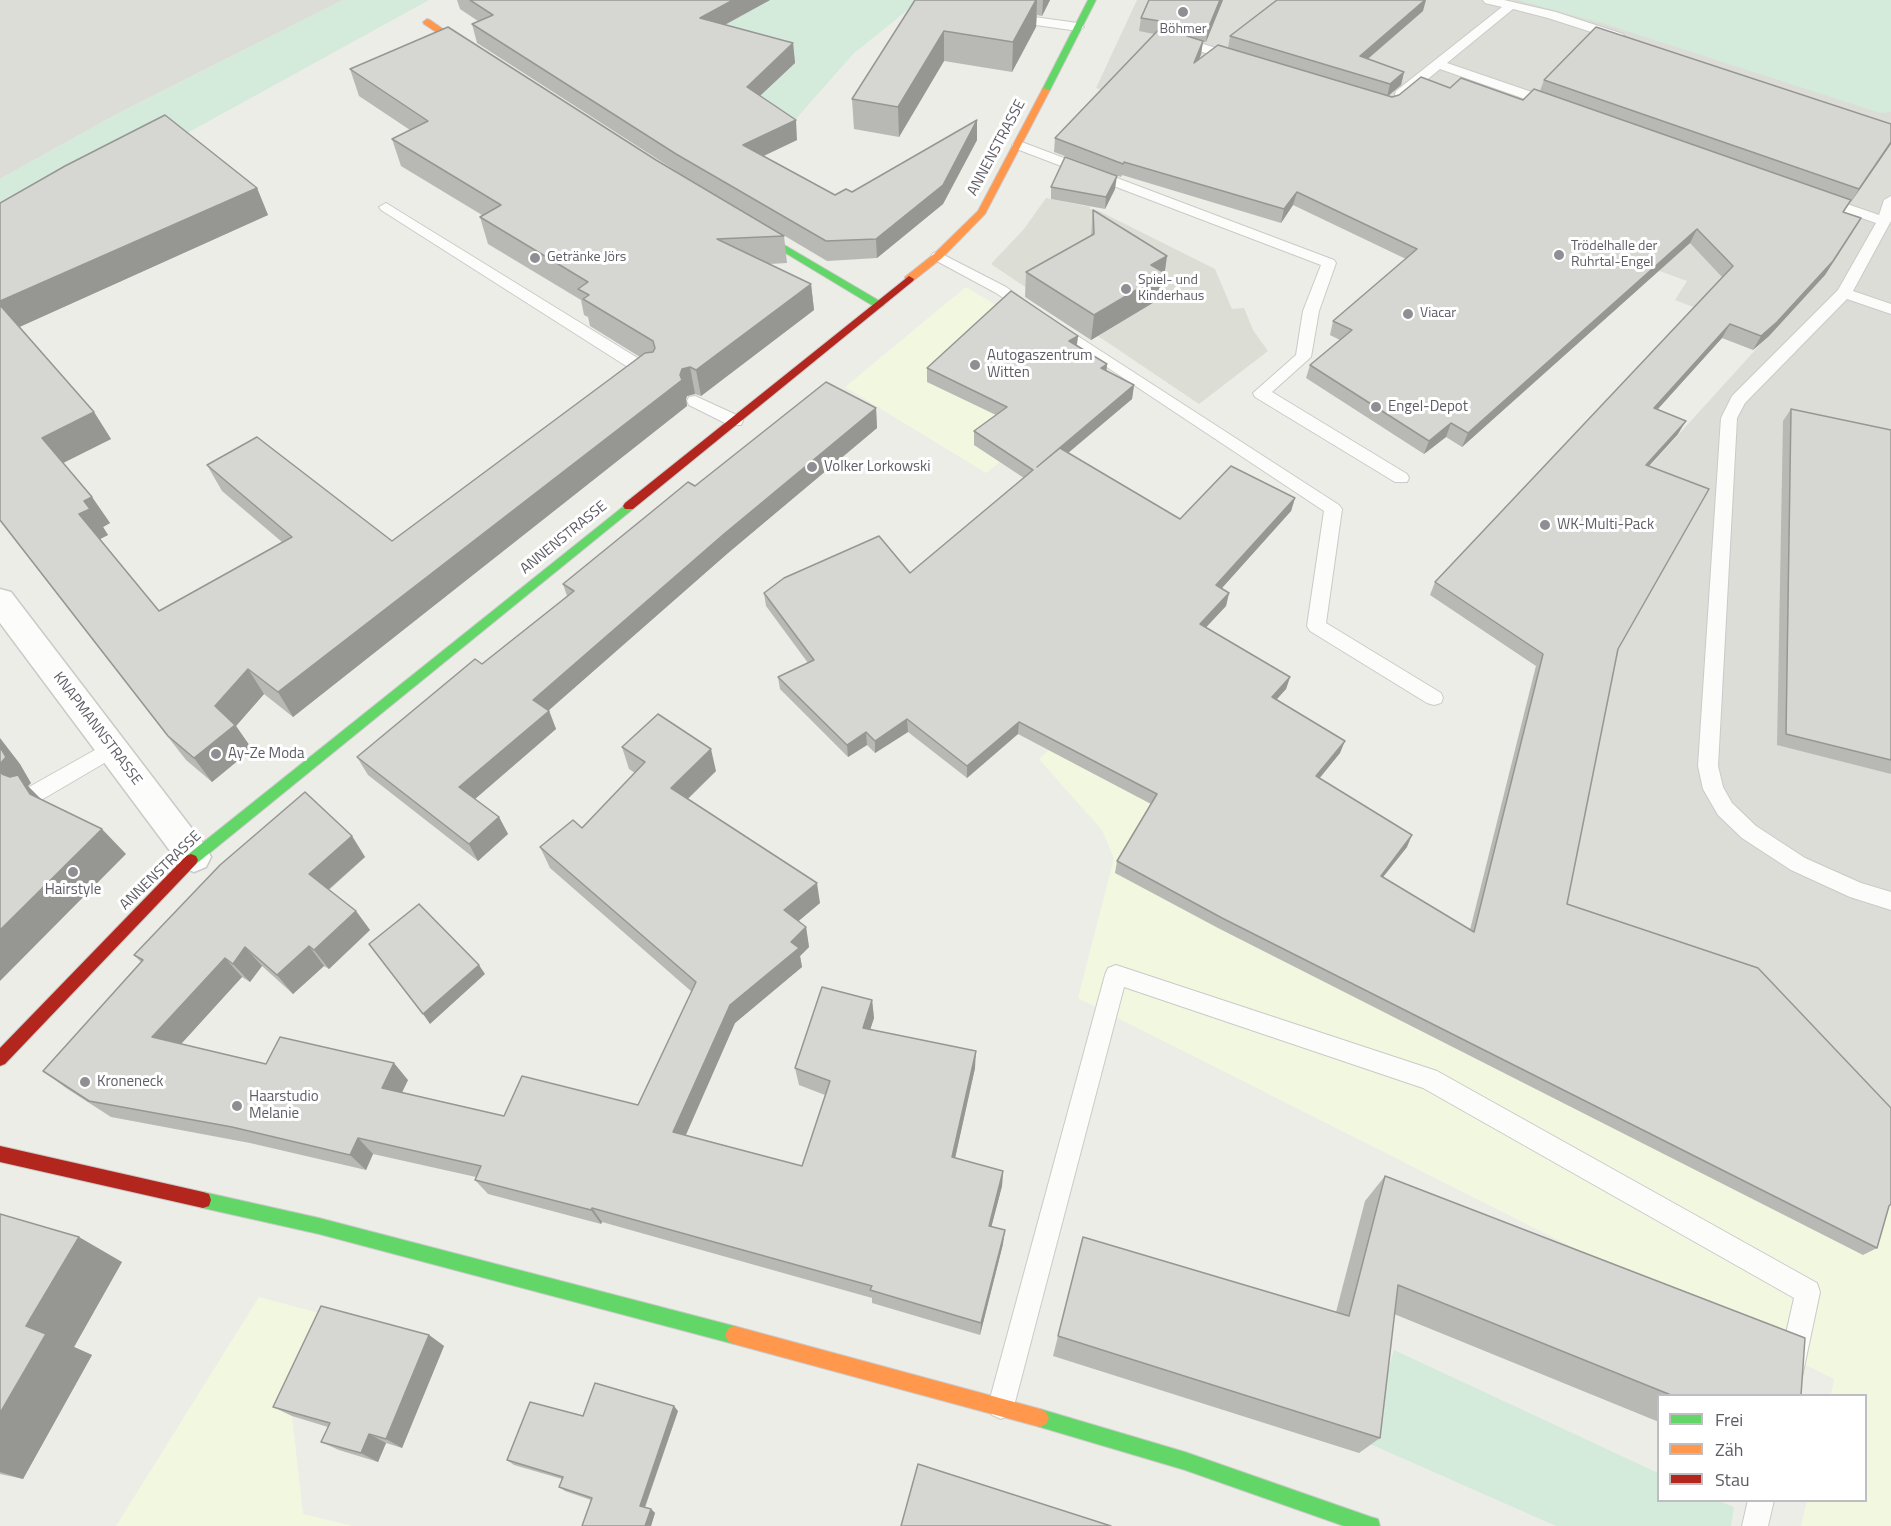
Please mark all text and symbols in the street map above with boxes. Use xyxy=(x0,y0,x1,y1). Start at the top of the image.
marker: Böhmer xyxy=(1176,5,1190,19)
place label: Böhmer xyxy=(1159,22,1207,38)
street label: ANNENSTRASSE xyxy=(964,97,1030,199)
place label: Trödelhalle der Ruhrtal-Engel xyxy=(1571,239,1657,272)
marker: Trödelhalle der Ruhrtal-Engel xyxy=(1552,248,1566,262)
place label: Getränke Jörs xyxy=(547,250,626,266)
marker: Getränke Jörs xyxy=(528,251,542,265)
place label: Spiel- und Kinderhaus xyxy=(1138,273,1204,306)
marker: Spiel- und Kinderhaus xyxy=(1119,282,1133,296)
place label: Viacar xyxy=(1420,306,1456,322)
marker: Viacar xyxy=(1401,307,1415,321)
place label: Autogaszentrum Witten xyxy=(987,347,1093,382)
marker: Autogaszentrum Witten xyxy=(968,358,982,372)
place label: Engel-Depot xyxy=(1388,398,1468,416)
marker: Engel-Depot xyxy=(1369,400,1383,414)
place label: Volker Lorkowski xyxy=(824,458,931,476)
marker: Volker Lorkowski xyxy=(805,460,819,474)
street label: ANNENSTRASSE xyxy=(517,498,611,578)
place label: WK-Multi-Pack xyxy=(1557,516,1654,534)
marker: WK-Multi-Pack xyxy=(1538,518,1552,532)
street label: KNAPMANNSTRASSE xyxy=(49,669,145,789)
place label: Ay-Ze Moda xyxy=(228,745,305,763)
marker: Ay-Ze Moda xyxy=(209,747,223,761)
street label: ANNENSTRASSE xyxy=(117,828,205,914)
marker: Hairstyle xyxy=(66,865,80,879)
place label: Hairstyle xyxy=(45,881,101,899)
place label: Kroneneck xyxy=(97,1073,163,1091)
marker: Kroneneck xyxy=(78,1075,92,1089)
place label: Haarstudio Melanie xyxy=(249,1088,319,1123)
marker: Haarstudio Melanie xyxy=(230,1099,244,1113)
legend xyxy=(1657,1394,1867,1502)
text: Frei xyxy=(1715,1406,1743,1433)
text: Zäh xyxy=(1715,1436,1743,1463)
text: Stau xyxy=(1715,1466,1750,1493)

